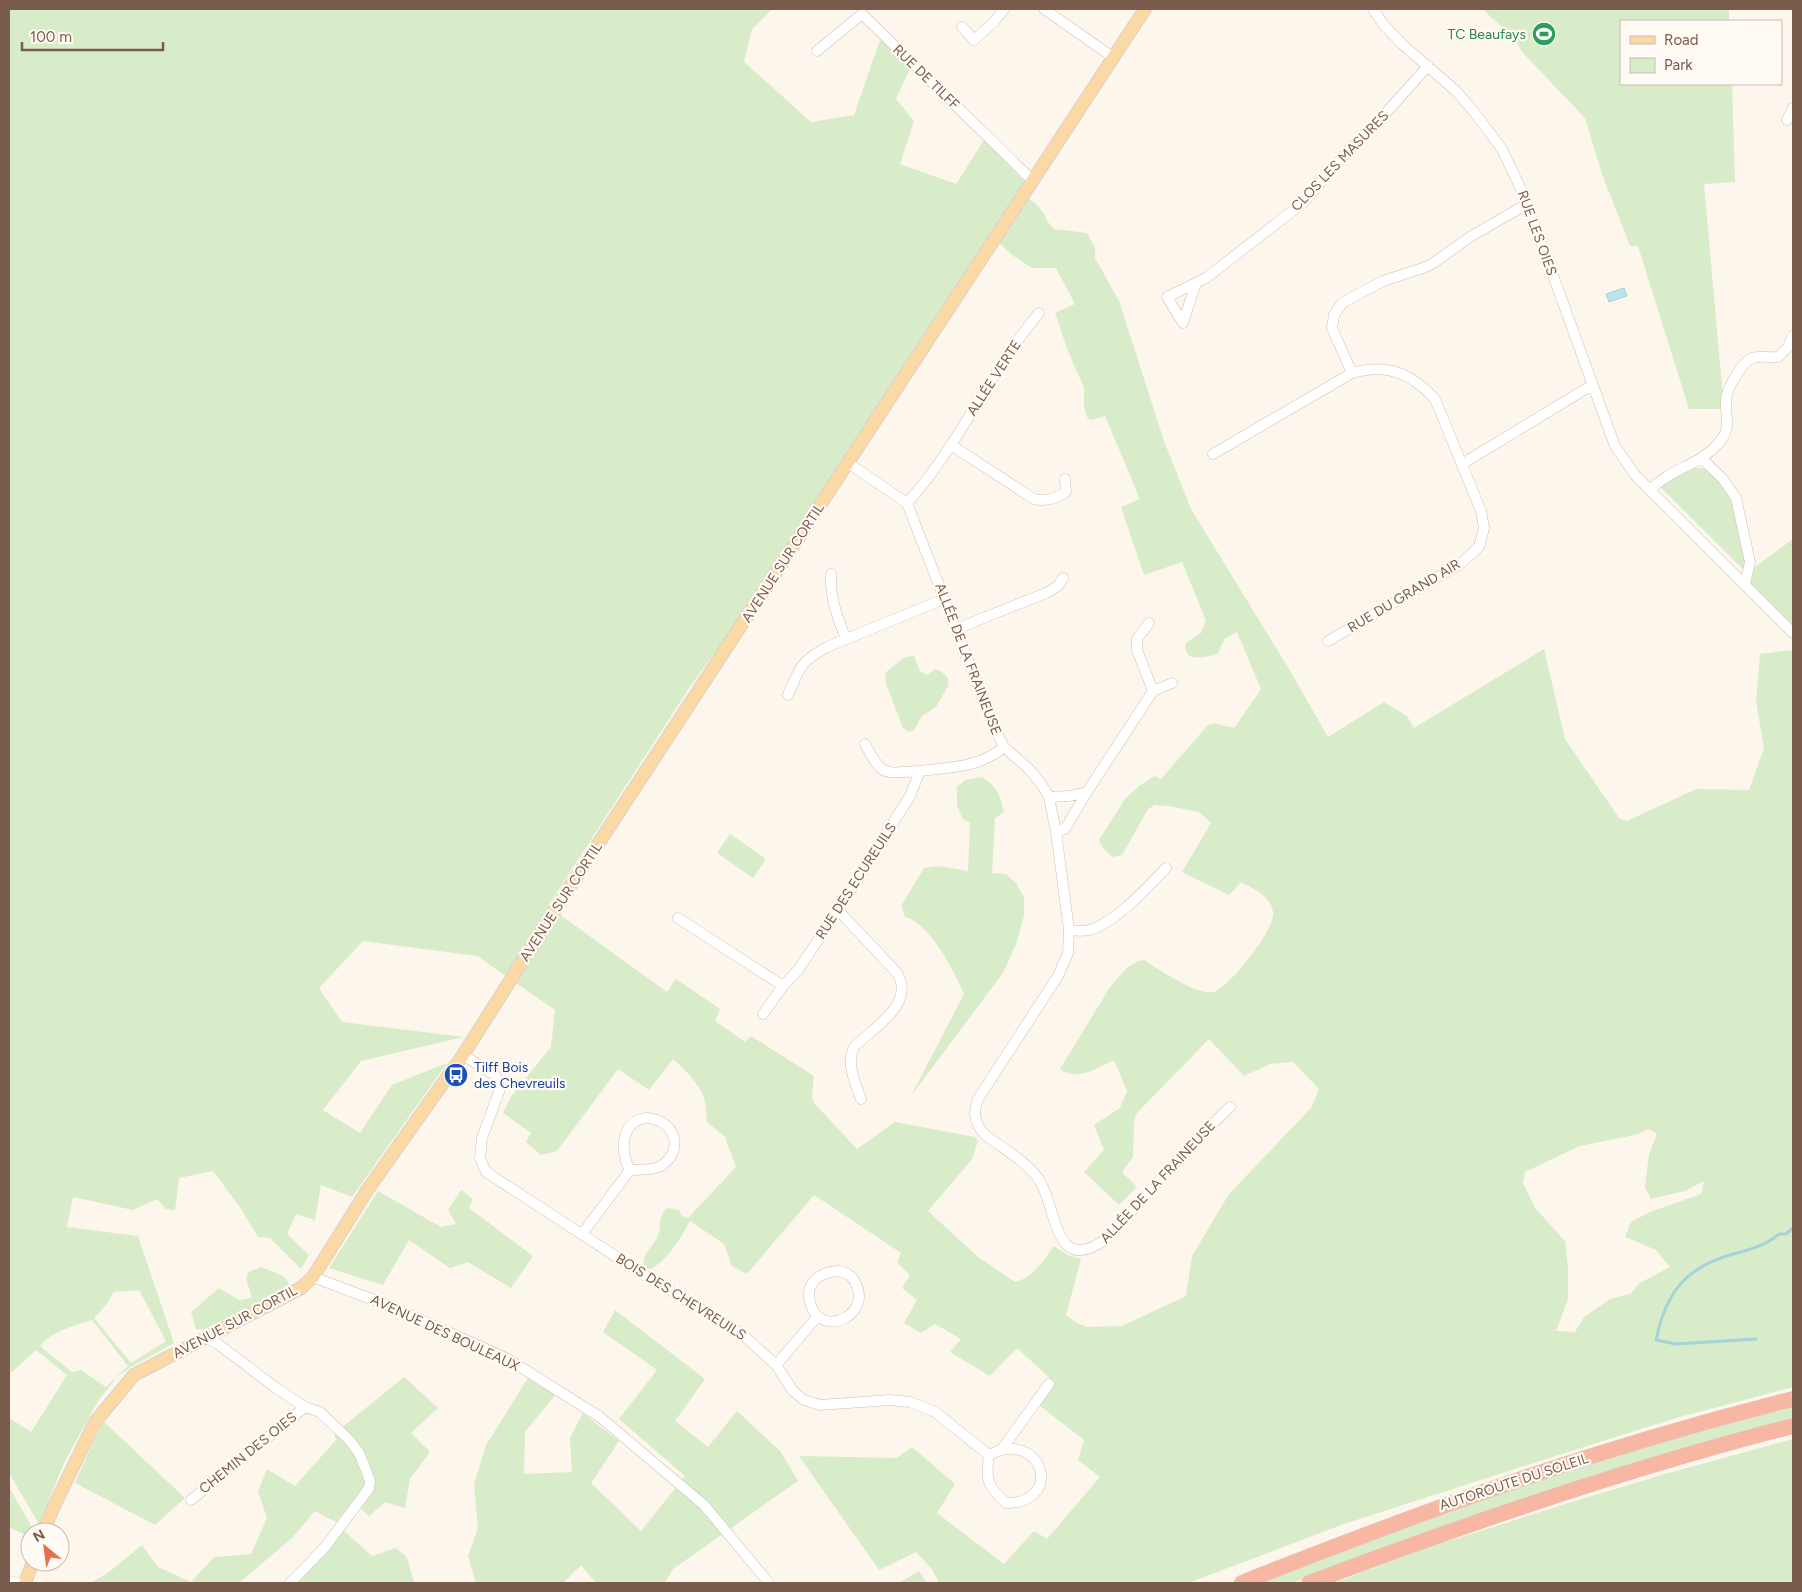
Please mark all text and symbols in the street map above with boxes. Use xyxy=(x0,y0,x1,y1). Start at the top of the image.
scale bar xyxy=(22,20,164,52)
legend xyxy=(1620,20,1782,85)
sports icon: TC Beaufays xyxy=(1531,21,1557,47)
place label: TC Beaufays xyxy=(1448,26,1526,43)
text: 100 m xyxy=(30,28,72,46)
text: Road xyxy=(1664,31,1699,49)
street label: RUE DE TILFF xyxy=(889,41,963,113)
text: Park xyxy=(1664,56,1693,74)
street label: CLOS LES MASURES xyxy=(1288,107,1392,215)
street label: RUE LES OIES xyxy=(1514,188,1560,278)
street label: ALLÉE VERTE xyxy=(963,337,1025,419)
street label: AVENUE SUR CORTIL xyxy=(738,500,828,626)
street label: RUE DU GRAND AIR xyxy=(1345,556,1464,636)
street label: ALLÉE DE LA FRAINEUSE xyxy=(931,581,1005,737)
street label: RUE DES ECUREUILS xyxy=(812,820,900,942)
street label: AVENUE SUR CORTIL xyxy=(516,839,606,965)
place label: Tilff Bois des Chevreuils xyxy=(474,1059,566,1092)
bus stop icon: Tilff Bois des Chevreuils xyxy=(443,1062,469,1088)
street label: ALLÉE DE LA FRAINEUSE xyxy=(1097,1117,1219,1247)
street label: BOIS DES CHEVREUILS xyxy=(613,1250,749,1344)
street label: AVENUE SUR CORTIL xyxy=(170,1282,301,1362)
street label: AVENUE DES BOULEAUX xyxy=(368,1291,522,1375)
street label: CHEMIN DES OIES xyxy=(196,1409,300,1497)
street label: AUTOROUTE DU SOLEIL xyxy=(1437,1450,1591,1514)
north arrow xyxy=(20,1522,70,1572)
text: N xyxy=(30,1526,48,1546)

